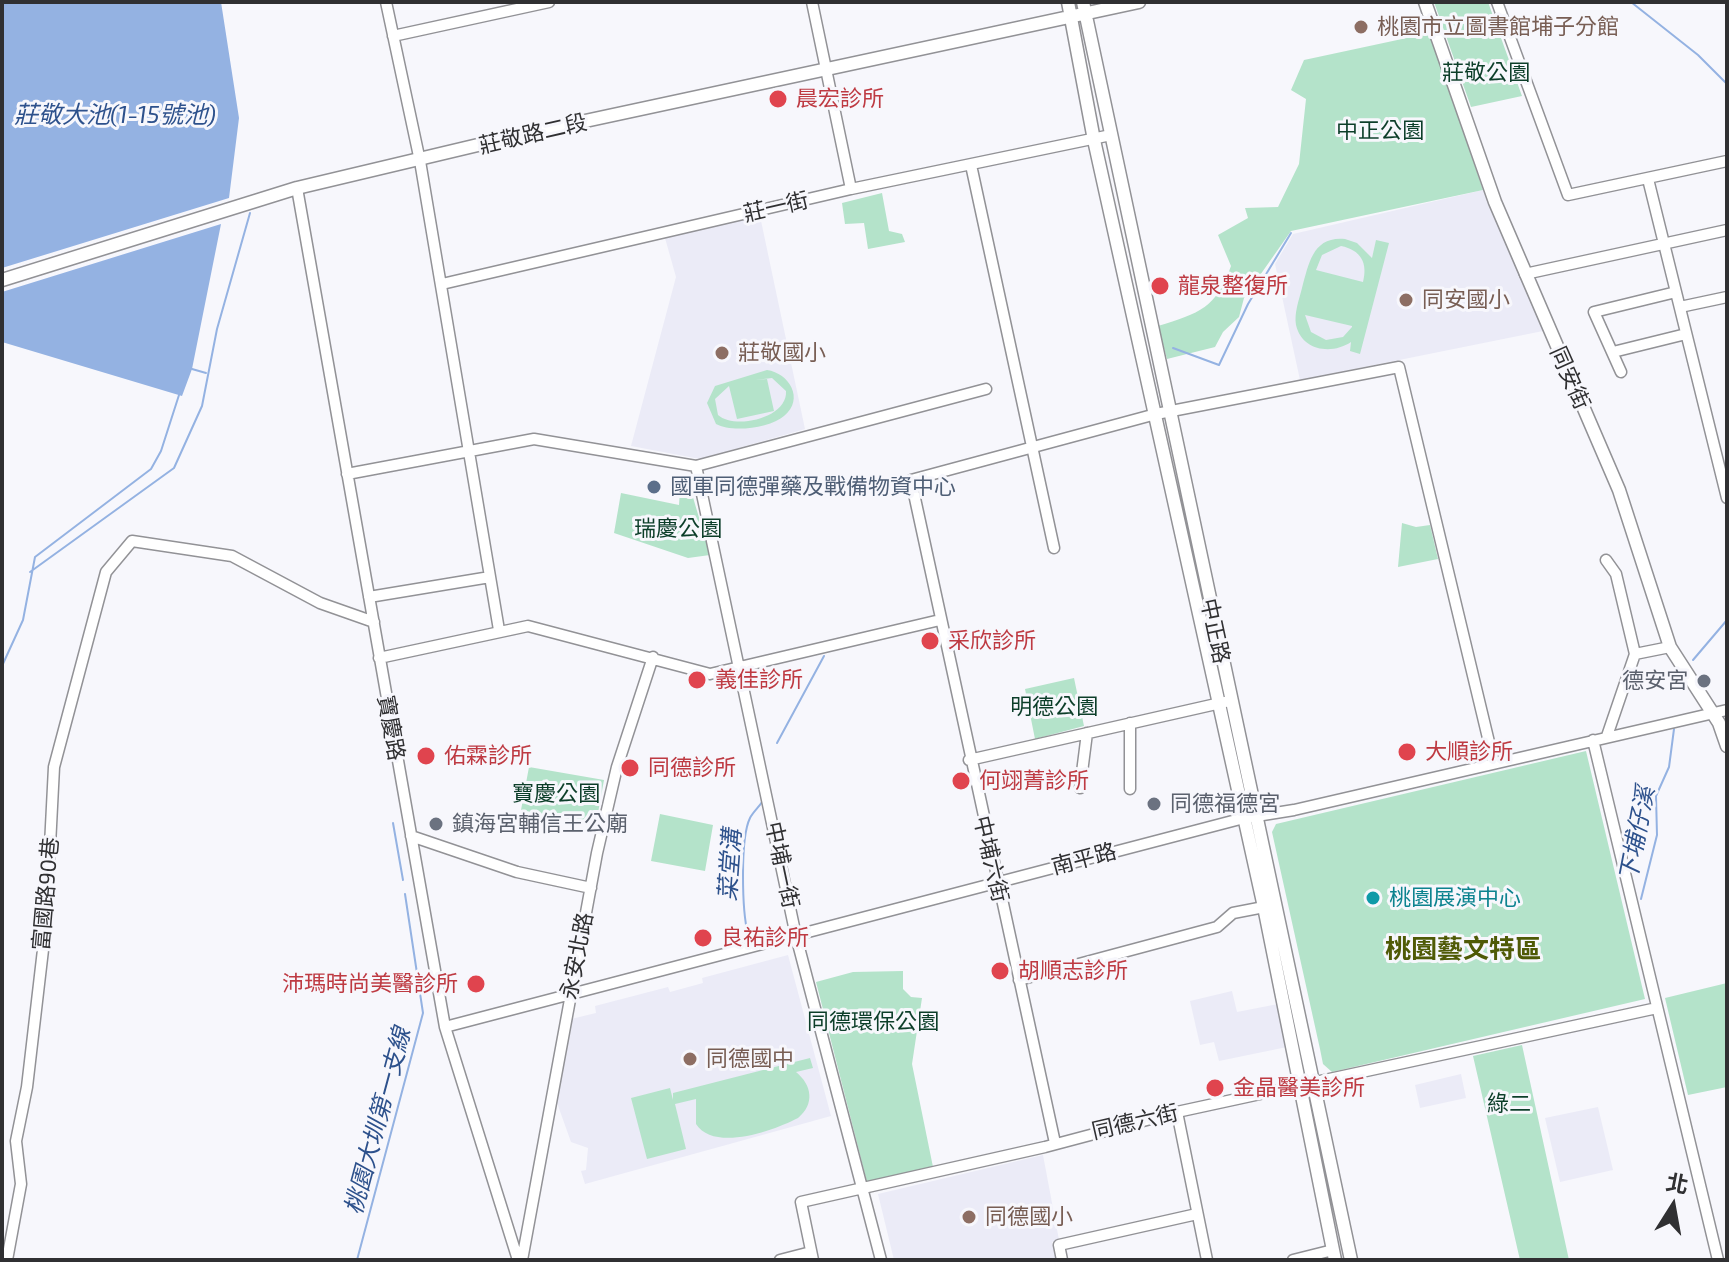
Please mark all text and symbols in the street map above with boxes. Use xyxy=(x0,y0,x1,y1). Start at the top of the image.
place label: 桃園市立圖書館埔子分館 xyxy=(1377,14,1619,40)
marker: 桃園市立圖書館埔子分館 xyxy=(1352,18,1370,36)
park label: 莊敬公園 xyxy=(1442,60,1530,86)
place label: 晨宏診所 xyxy=(796,86,884,112)
marker: 晨宏診所 xyxy=(767,88,789,110)
water label: 莊敬大池(1-15號池) xyxy=(14,101,216,129)
street label: 莊敬路二段 xyxy=(476,109,590,159)
park label: 中正公園 xyxy=(1336,118,1424,144)
street label: 莊一街 xyxy=(741,187,811,227)
place label: 龍泉整復所 xyxy=(1178,273,1288,299)
marker: 龍泉整復所 xyxy=(1149,275,1171,297)
place label: 同安國小 xyxy=(1422,287,1510,313)
marker: 同安國小 xyxy=(1397,291,1415,309)
place label: 莊敬國小 xyxy=(738,340,826,366)
street label: 同安街 xyxy=(1545,342,1595,414)
marker: 莊敬國小 xyxy=(713,344,731,362)
place label: 國軍同德彈藥及戰備物資中心 xyxy=(670,474,956,500)
marker: 國軍同德彈藥及戰備物資中心 xyxy=(645,478,663,496)
park label: 瑞慶公園 xyxy=(634,516,722,542)
street label: 中正路 xyxy=(1195,596,1235,666)
place label: 采欣診所 xyxy=(948,628,1036,654)
marker: 采欣診所 xyxy=(919,630,941,652)
place label: 義佳診所 xyxy=(715,667,803,693)
place label: 德安宮 xyxy=(1622,668,1688,694)
marker: 義佳診所 xyxy=(686,669,708,691)
marker: 德安宮 xyxy=(1695,672,1713,690)
street label: 寶慶路 xyxy=(372,693,410,763)
park label: 明德公園 xyxy=(1010,694,1098,720)
place label: 大順診所 xyxy=(1425,739,1513,765)
marker: 大順診所 xyxy=(1396,741,1418,763)
place label: 佑霖診所 xyxy=(444,743,532,769)
marker: 佑霖診所 xyxy=(415,745,437,767)
place label: 同德診所 xyxy=(648,755,736,781)
marker: 同德診所 xyxy=(619,757,641,779)
place label: 何翊菁診所 xyxy=(979,768,1089,794)
marker: 何翊菁診所 xyxy=(950,770,972,792)
park label: 寶慶公園 xyxy=(512,781,600,807)
water label: 下埔仔溪 xyxy=(1614,784,1660,884)
place label: 同德福德宮 xyxy=(1170,791,1280,817)
marker: 同德福德宮 xyxy=(1145,795,1163,813)
place label: 鎮海宮輔信王公廟 xyxy=(452,811,628,837)
street label: 中埔六街 xyxy=(968,813,1014,905)
marker: 鎮海宮輔信王公廟 xyxy=(427,815,445,833)
street label: 中埔一街 xyxy=(760,819,804,911)
water label: 菜堂溝 xyxy=(713,828,747,902)
street label: 富國路90巷 xyxy=(28,836,64,952)
street label: 南平路 xyxy=(1049,838,1119,880)
place label: 桃園展演中心 xyxy=(1389,885,1521,911)
marker: 桃園展演中心 xyxy=(1364,889,1382,907)
street label: 永安北路 xyxy=(556,910,598,1002)
place label: 良祐診所 xyxy=(721,925,809,951)
marker: 良祐診所 xyxy=(692,927,714,949)
district label: 桃園藝文特區 xyxy=(1385,933,1541,965)
place label: 胡順志診所 xyxy=(1018,958,1128,984)
marker: 胡順志診所 xyxy=(989,960,1011,982)
place label: 沛瑪時尚美醫診所 xyxy=(282,971,458,997)
marker: 沛瑪時尚美醫診所 xyxy=(465,973,487,995)
park label: 同德環保公園 xyxy=(807,1009,939,1035)
water label: 桃園大圳第一支線 xyxy=(339,1025,417,1217)
place label: 同德國中 xyxy=(706,1046,794,1072)
marker: 同德國中 xyxy=(681,1050,699,1068)
place label: 金晶醫美診所 xyxy=(1233,1075,1365,1101)
marker: 金晶醫美診所 xyxy=(1204,1077,1226,1099)
park label: 綠二 xyxy=(1487,1091,1531,1117)
street label: 同德六街 xyxy=(1089,1099,1181,1145)
north arrow xyxy=(1633,1166,1713,1246)
text: 北 xyxy=(1664,1168,1691,1197)
place label: 同德國小 xyxy=(985,1204,1073,1230)
marker: 同德國小 xyxy=(960,1208,978,1226)

